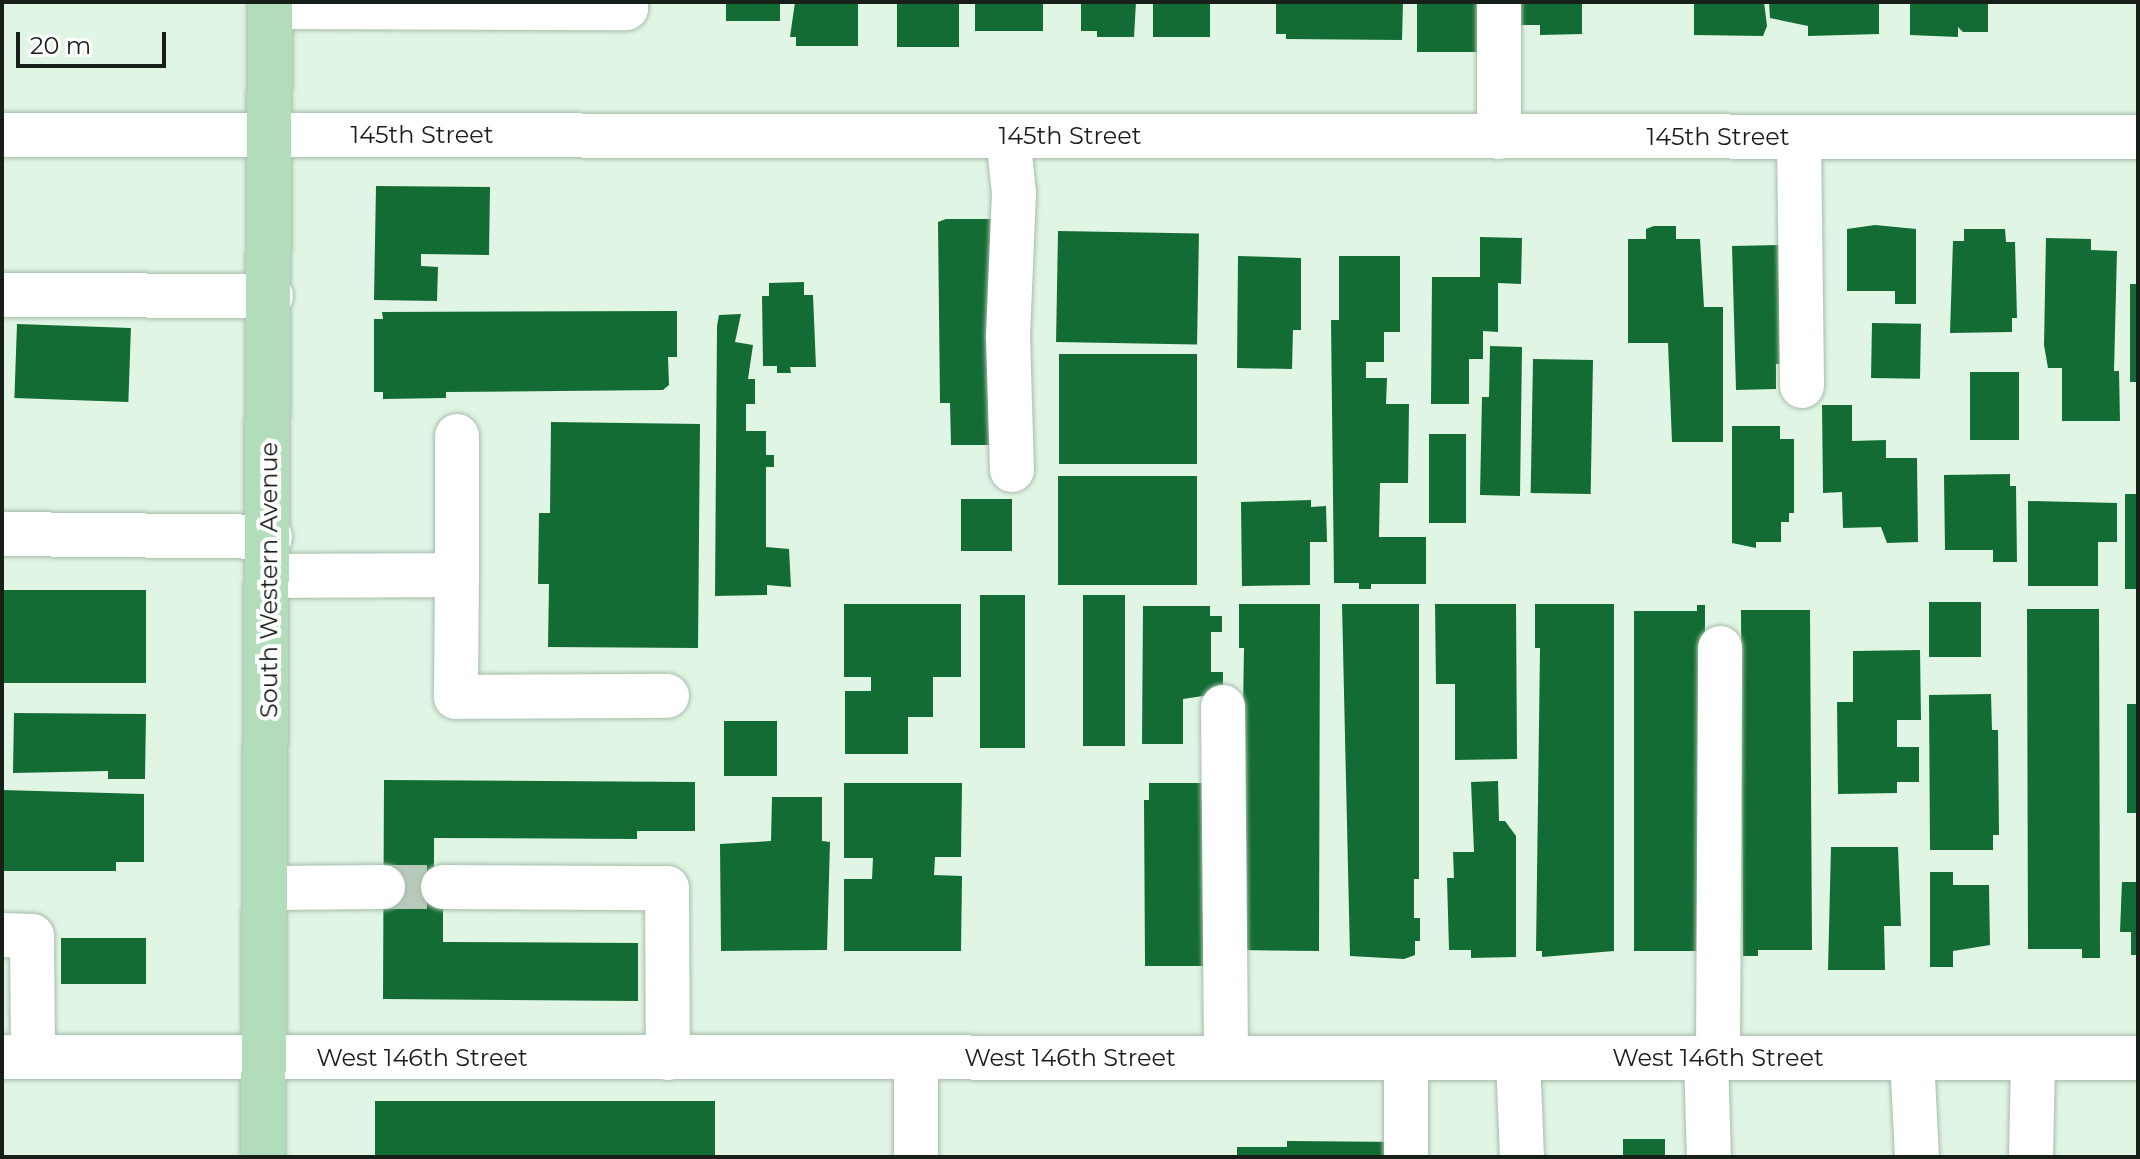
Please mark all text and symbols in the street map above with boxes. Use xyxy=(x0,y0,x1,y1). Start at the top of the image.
scale bar xyxy=(20,16,170,66)
text: 20 m xyxy=(30,31,91,60)
street label: 145th Street xyxy=(351,121,493,149)
street label: 145th Street xyxy=(999,122,1141,150)
street label: 145th Street xyxy=(1647,123,1789,151)
street label: South Western Avenue xyxy=(255,442,283,718)
street label: West 146th Street xyxy=(316,1044,528,1072)
street label: West 146th Street xyxy=(964,1044,1176,1072)
street label: West 146th Street xyxy=(1612,1044,1824,1072)

